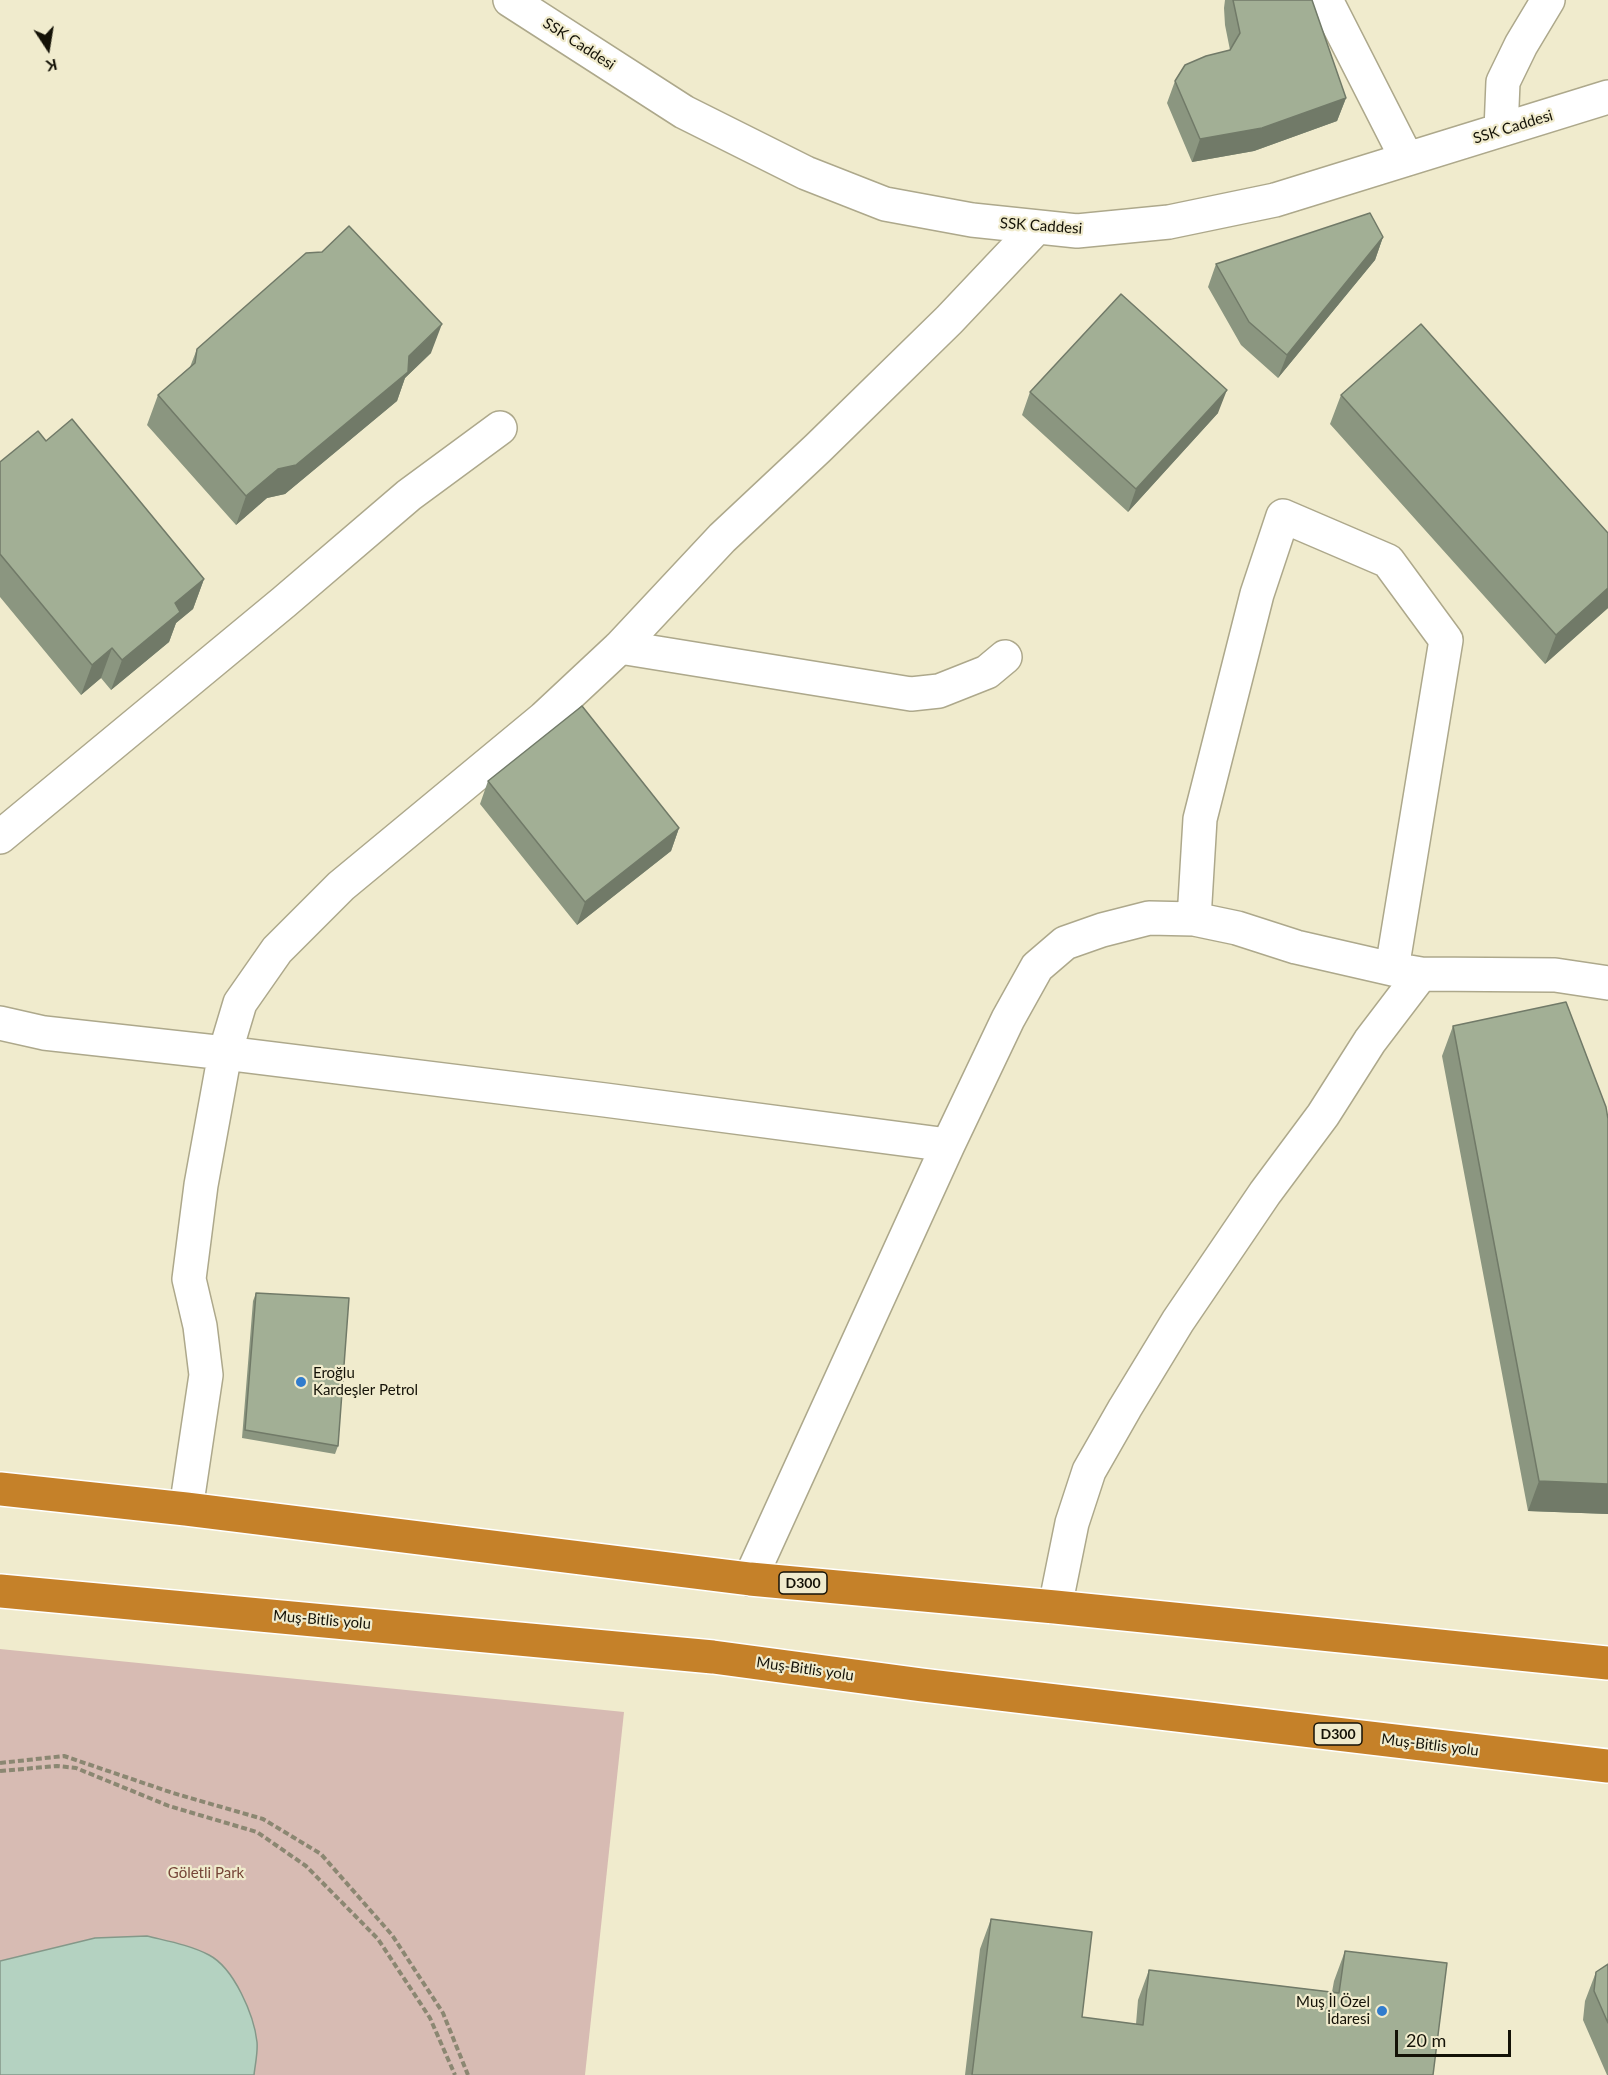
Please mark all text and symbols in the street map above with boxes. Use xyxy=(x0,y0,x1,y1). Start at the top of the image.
street label: SSK Caddesi xyxy=(540,14,618,74)
north arrow xyxy=(18,18,78,78)
text: K xyxy=(45,56,59,77)
street label: SSK Caddesi xyxy=(1471,106,1555,148)
street label: SSK Caddesi xyxy=(999,214,1083,238)
place label: Eroğlu Kardeşler Petrol xyxy=(313,1364,418,1399)
marker: Eroğlu Kardeşler Petrol xyxy=(294,1375,308,1389)
road number: D300 xyxy=(779,1572,827,1594)
street label: Muş-Bitlis yolu xyxy=(272,1607,372,1633)
street label: Muş-Bitlis yolu xyxy=(755,1653,855,1685)
road number: D300 xyxy=(1314,1723,1362,1745)
street label: Muş-Bitlis yolu xyxy=(1380,1730,1480,1760)
park label: Göletli Park xyxy=(168,1864,244,1882)
place label: Muş İl Özel İdaresi xyxy=(1296,1993,1370,2028)
marker: Muş İl Özel İdaresi xyxy=(1375,2004,1389,2018)
scale bar xyxy=(1398,2018,1514,2056)
text: 20 m xyxy=(1406,2029,1446,2051)

